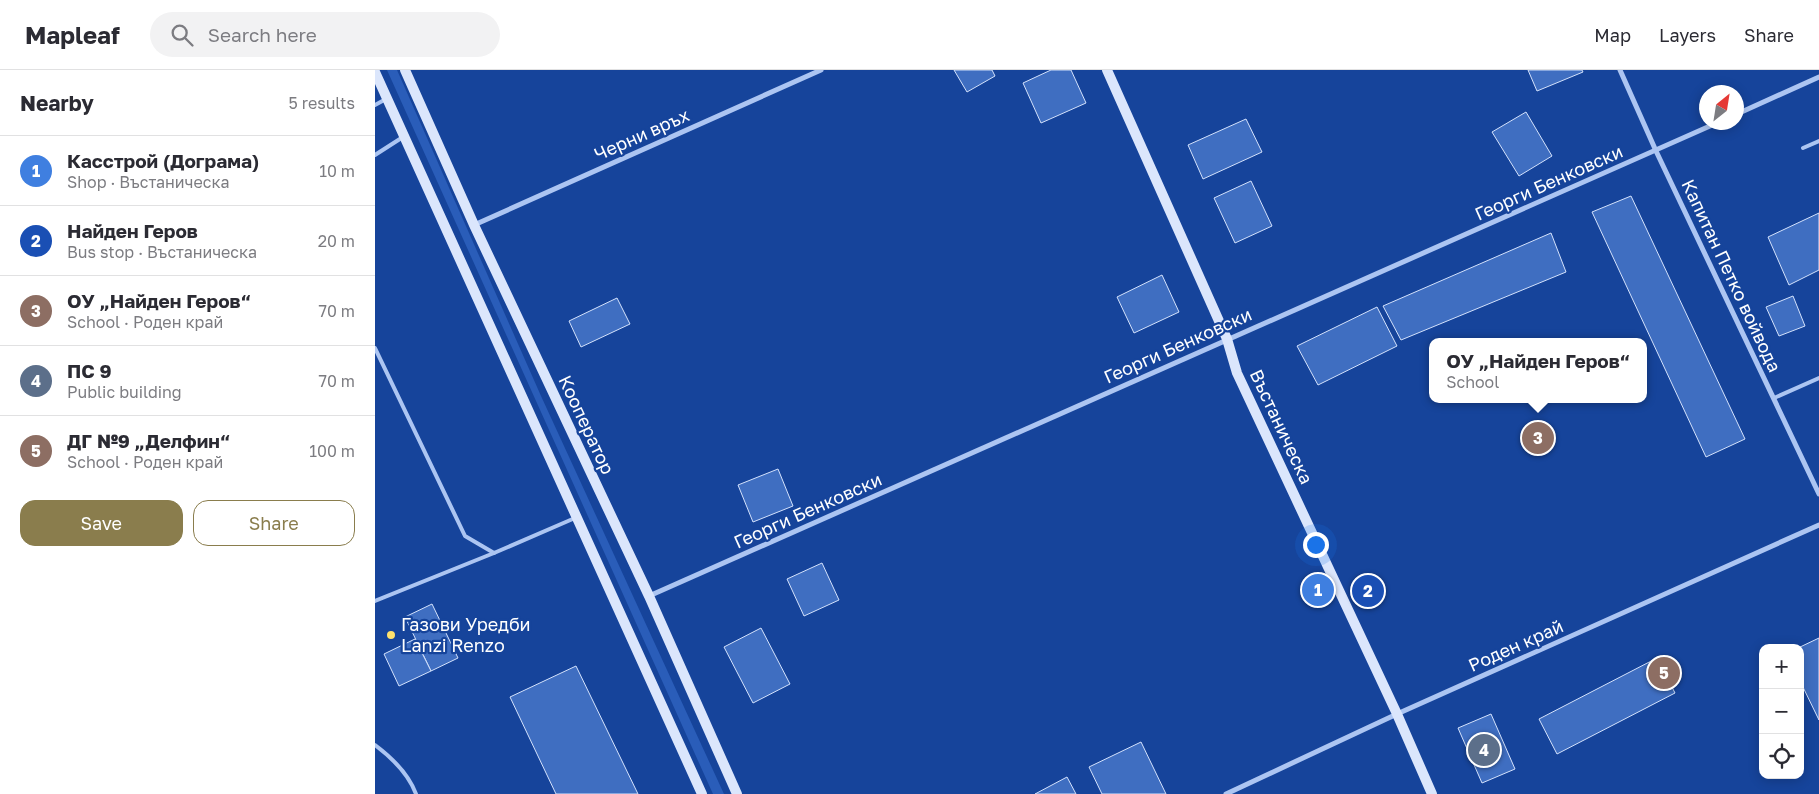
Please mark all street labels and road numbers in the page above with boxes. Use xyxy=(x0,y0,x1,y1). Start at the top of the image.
street label: Черни връх xyxy=(591,103,693,165)
street label: Георги Бенковски xyxy=(1471,140,1626,225)
street label: Капитан Петко войвода xyxy=(1677,176,1786,376)
street label: Георги Бенковски xyxy=(1100,303,1255,388)
street label: Въстаническа xyxy=(1246,366,1318,487)
street label: Кооператор xyxy=(554,372,619,478)
street label: Георги Бенковски xyxy=(730,468,885,553)
street label: Роден край xyxy=(1465,614,1566,676)

